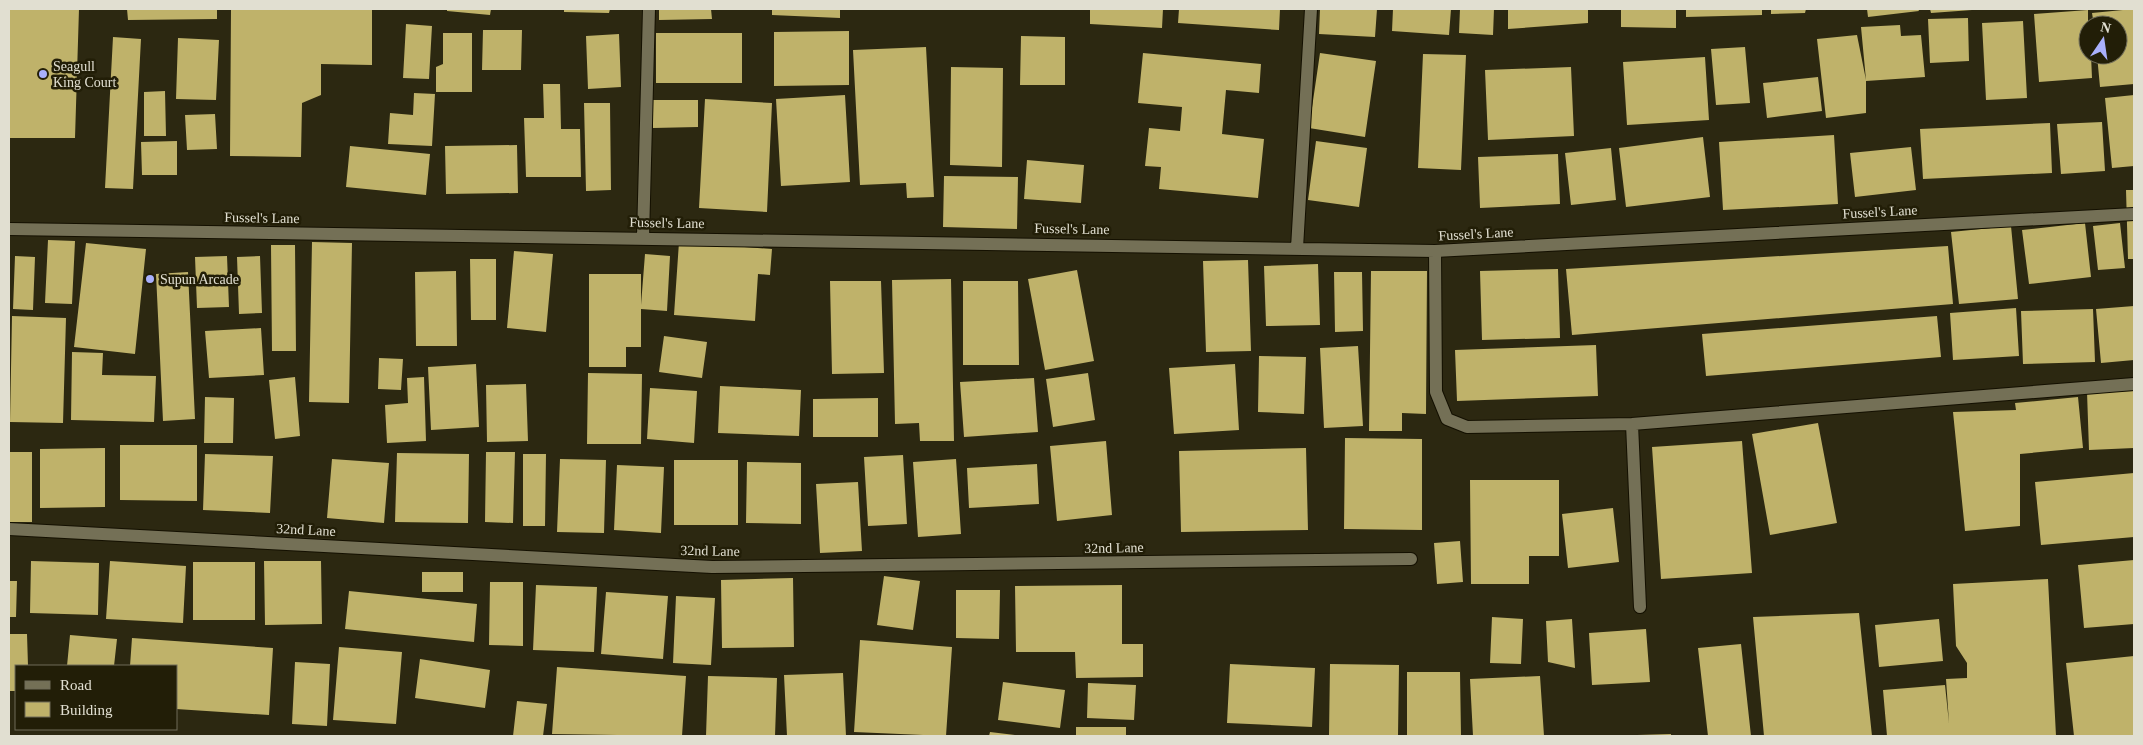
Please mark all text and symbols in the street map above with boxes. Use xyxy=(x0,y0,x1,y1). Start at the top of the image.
north arrow xyxy=(2078,15,2128,65)
text: N xyxy=(2099,19,2112,36)
place label: Seagull King Court xyxy=(53,59,117,90)
marker: Seagull King Court xyxy=(37,68,49,80)
street label: Fussel's Lane xyxy=(1842,203,1918,221)
street label: Fussel's Lane xyxy=(224,210,300,226)
street label: Fussel's Lane xyxy=(629,215,705,231)
street label: Fussel's Lane xyxy=(1034,221,1110,237)
street label: Fussel's Lane xyxy=(1438,225,1514,243)
place label: Supun Arcade xyxy=(160,272,239,287)
marker: Supun Arcade xyxy=(144,273,156,285)
street label: 32nd Lane xyxy=(276,521,336,539)
street label: 32nd Lane xyxy=(1084,540,1144,556)
street label: 32nd Lane xyxy=(680,543,740,559)
legend xyxy=(15,665,178,730)
text: Road xyxy=(60,677,92,693)
text: Building xyxy=(60,702,113,718)

